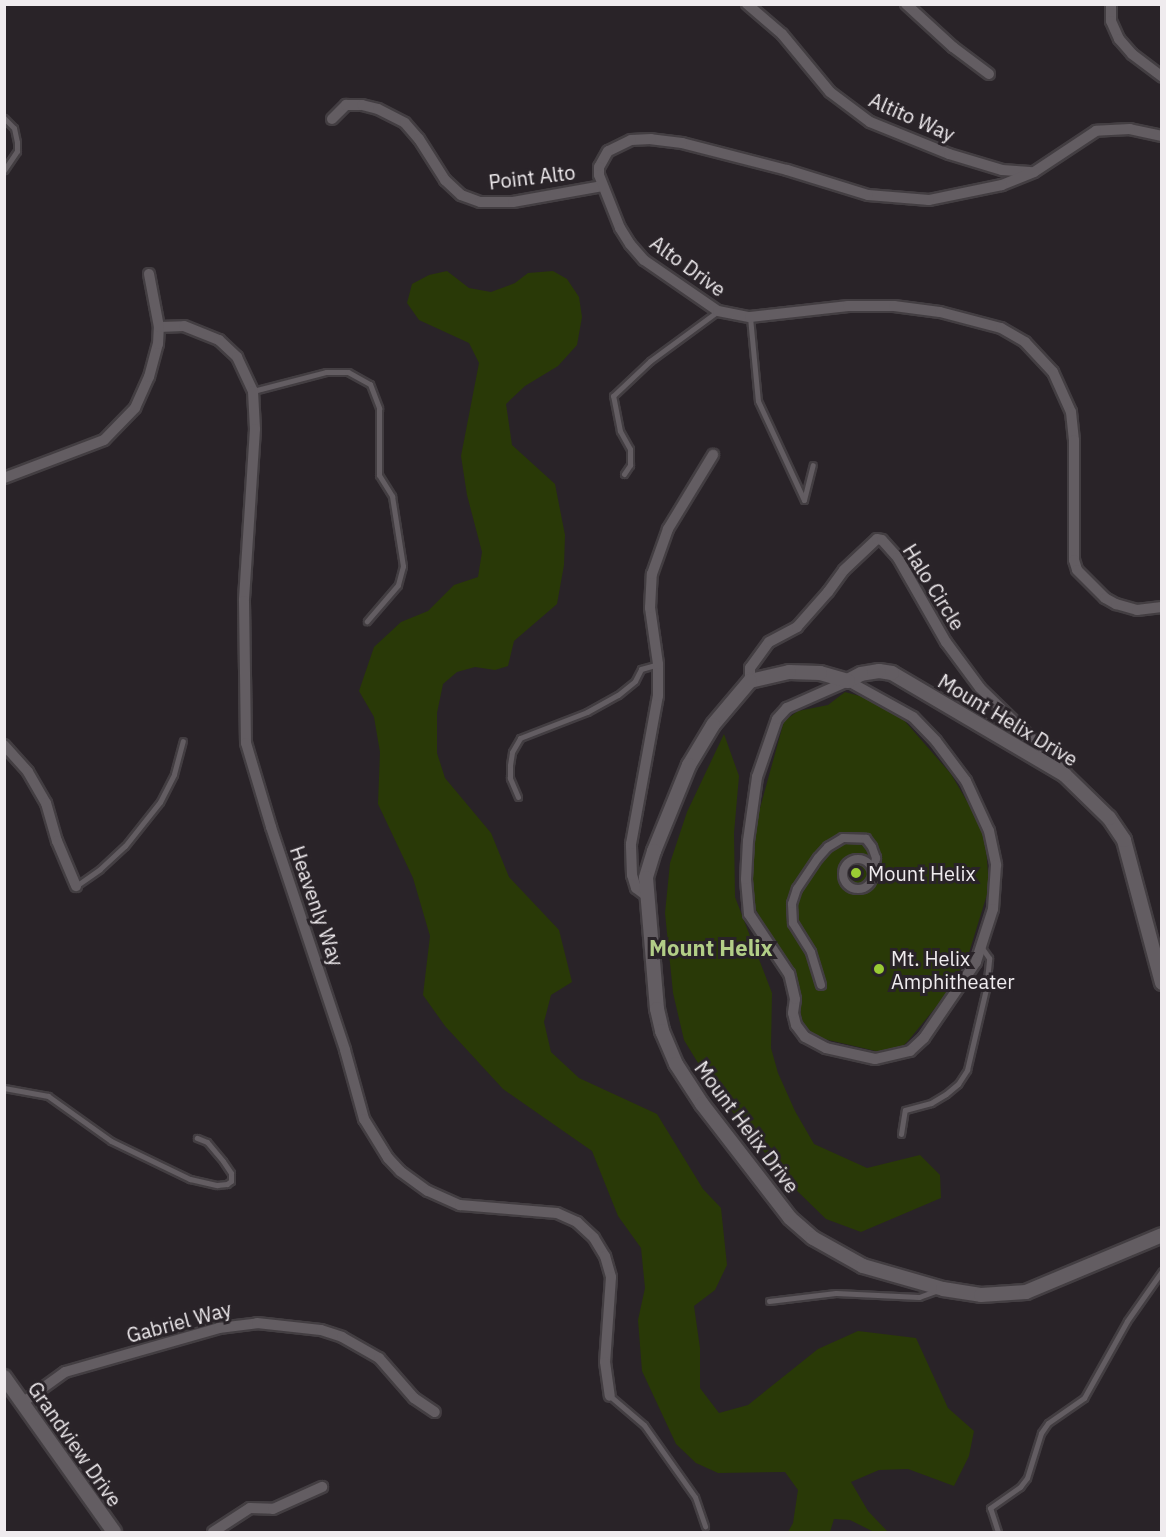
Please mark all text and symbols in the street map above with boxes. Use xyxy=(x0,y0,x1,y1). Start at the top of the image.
street label: Altito Way xyxy=(865,87,959,147)
street label: Point Alto xyxy=(487,160,577,194)
street label: Alto Drive xyxy=(646,231,730,301)
street label: Halo Circle xyxy=(898,539,970,635)
street label: Mount Helix Drive xyxy=(934,669,1082,771)
street label: Heavenly Way xyxy=(285,843,349,969)
place label: Mount Helix xyxy=(868,861,976,885)
marker: Mount Helix xyxy=(849,866,863,880)
district label: Mount Helix xyxy=(649,935,773,961)
place label: Mt. Helix Amphitheater xyxy=(891,946,1015,993)
marker: Mt. Helix Amphitheater xyxy=(872,962,886,976)
street label: Mount Helix Drive xyxy=(690,1056,804,1198)
street label: Gabriel Way xyxy=(124,1296,234,1348)
street label: Grandview Drive xyxy=(23,1377,127,1511)

